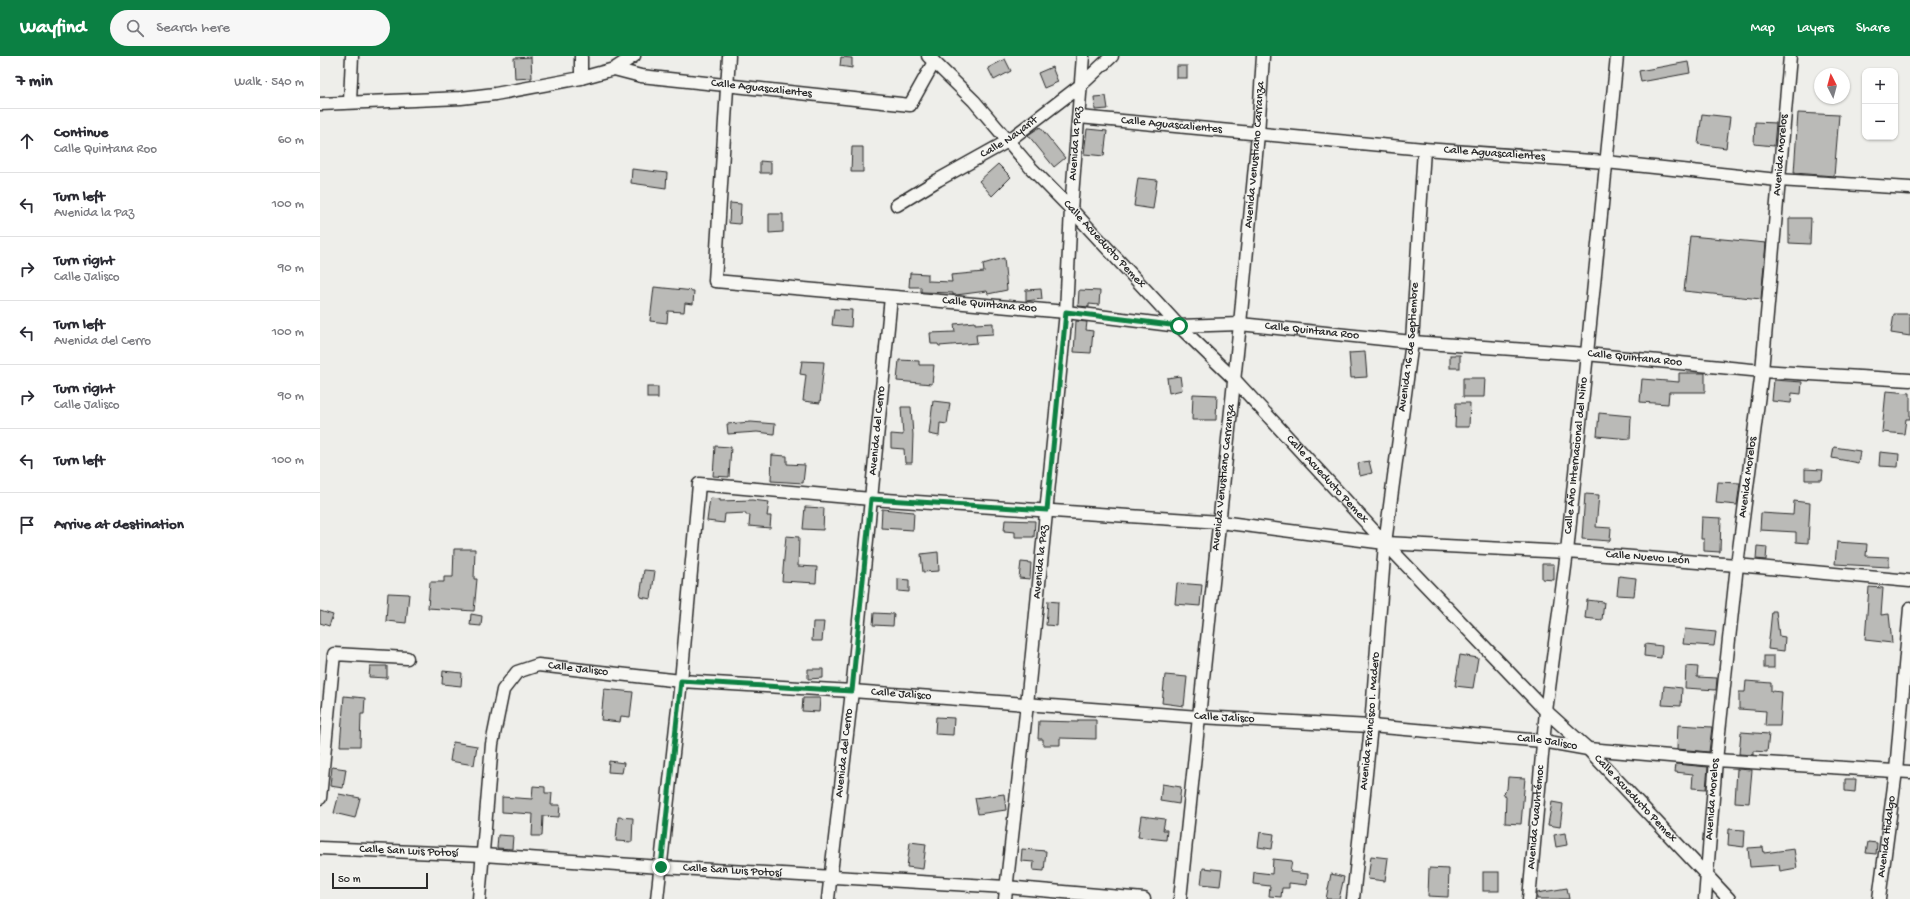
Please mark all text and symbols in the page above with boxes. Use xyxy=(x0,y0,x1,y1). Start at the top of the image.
search box xyxy=(110,10,390,46)
text: Wayfind xyxy=(20,17,86,40)
icon: search xyxy=(124,17,146,39)
text: Search here xyxy=(156,19,230,37)
text: Map xyxy=(1751,20,1775,37)
text: Layers xyxy=(1797,20,1834,37)
text: Share xyxy=(1856,20,1890,37)
north arrow xyxy=(1814,68,1850,104)
map controls xyxy=(1862,68,1898,140)
button: + xyxy=(1862,68,1898,104)
text: 7 min xyxy=(16,72,53,92)
text: Walk · 540 m xyxy=(234,75,304,90)
street label: Calle Aguascalientes xyxy=(710,77,813,101)
street label: Avenida Venustiano Carranza xyxy=(1242,81,1268,229)
button: − xyxy=(1862,104,1898,140)
street label: Avenida la Paz xyxy=(1066,105,1086,181)
street label: Calle Nayarit xyxy=(978,113,1042,162)
street label: Avenida Morelos xyxy=(1771,113,1792,196)
street label: Calle Aguascalientes xyxy=(1120,114,1223,137)
text: Continue xyxy=(54,124,108,142)
icon: ahead xyxy=(16,130,38,152)
text: 60 m xyxy=(278,133,304,148)
text: Calle Quintana Roo xyxy=(54,142,157,157)
street label: Calle Aguascalientes xyxy=(1443,143,1546,165)
text: Turn left xyxy=(54,188,105,206)
icon: left xyxy=(16,194,38,216)
text: 100 m xyxy=(272,197,304,212)
street label: Calle Acueducto Pemex xyxy=(1060,198,1148,292)
text: Avenida la Paz xyxy=(54,206,134,221)
text: Turn right xyxy=(54,252,114,270)
icon: right xyxy=(16,258,38,280)
text: 90 m xyxy=(278,261,304,276)
text: Calle Jalisco xyxy=(54,270,120,285)
street label: Avenida 16 de Septiembre xyxy=(1396,281,1423,413)
street label: Calle Quintana Roo xyxy=(942,294,1037,316)
text: Turn left xyxy=(54,316,105,334)
route start xyxy=(1170,317,1188,335)
street label: Calle Quintana Roo xyxy=(1264,320,1360,343)
icon: left xyxy=(16,322,38,344)
text: 100 m xyxy=(272,325,304,340)
text: Avenida del Cerro xyxy=(54,334,151,349)
street label: Calle Quintana Roo xyxy=(1587,347,1683,370)
street label: Calle Año Internacional del Niño xyxy=(1562,377,1592,535)
text: Turn right xyxy=(54,380,114,398)
street label: Avenida del Cerro xyxy=(866,385,889,476)
icon: right xyxy=(16,386,38,408)
text: 90 m xyxy=(278,389,304,404)
text: Calle Jalisco xyxy=(54,398,120,413)
street label: Avenida Venustiano Carranza xyxy=(1209,403,1239,551)
street label: Calle Acueducto Pemex xyxy=(1283,433,1371,527)
street label: Avenida Morelos xyxy=(1736,435,1761,519)
icon: left xyxy=(16,450,38,472)
text: Turn left xyxy=(54,452,105,470)
text: 100 m xyxy=(272,453,304,468)
icon: arrive xyxy=(16,514,38,536)
text: Arrive at destination xyxy=(54,516,184,534)
street label: Avenida la Paz xyxy=(1030,524,1052,600)
street label: Calle Nuevo León xyxy=(1605,548,1690,568)
street label: Avenida Francisco I. Madero xyxy=(1357,651,1384,791)
street label: Calle Jalisco xyxy=(547,659,609,680)
street label: Calle Jalisco xyxy=(870,685,932,704)
street label: Avenida del Cerro xyxy=(833,708,857,798)
street label: Calle Jalisco xyxy=(1193,710,1255,727)
street label: Calle Jalisco xyxy=(1517,732,1578,754)
street label: Calle Acueducto Pemex xyxy=(1590,752,1680,846)
street label: Avenida Morelos xyxy=(1703,757,1723,841)
street label: Avenida Cuauhtémoc xyxy=(1525,764,1548,870)
street label: Avenida Hidalgo xyxy=(1875,795,1900,878)
street label: Calle San Luis Potosí xyxy=(359,843,459,861)
route end xyxy=(652,858,670,876)
street label: Calle San Luis Potosí xyxy=(682,861,783,881)
scale bar xyxy=(332,871,428,890)
text: 50 m xyxy=(338,874,360,886)

